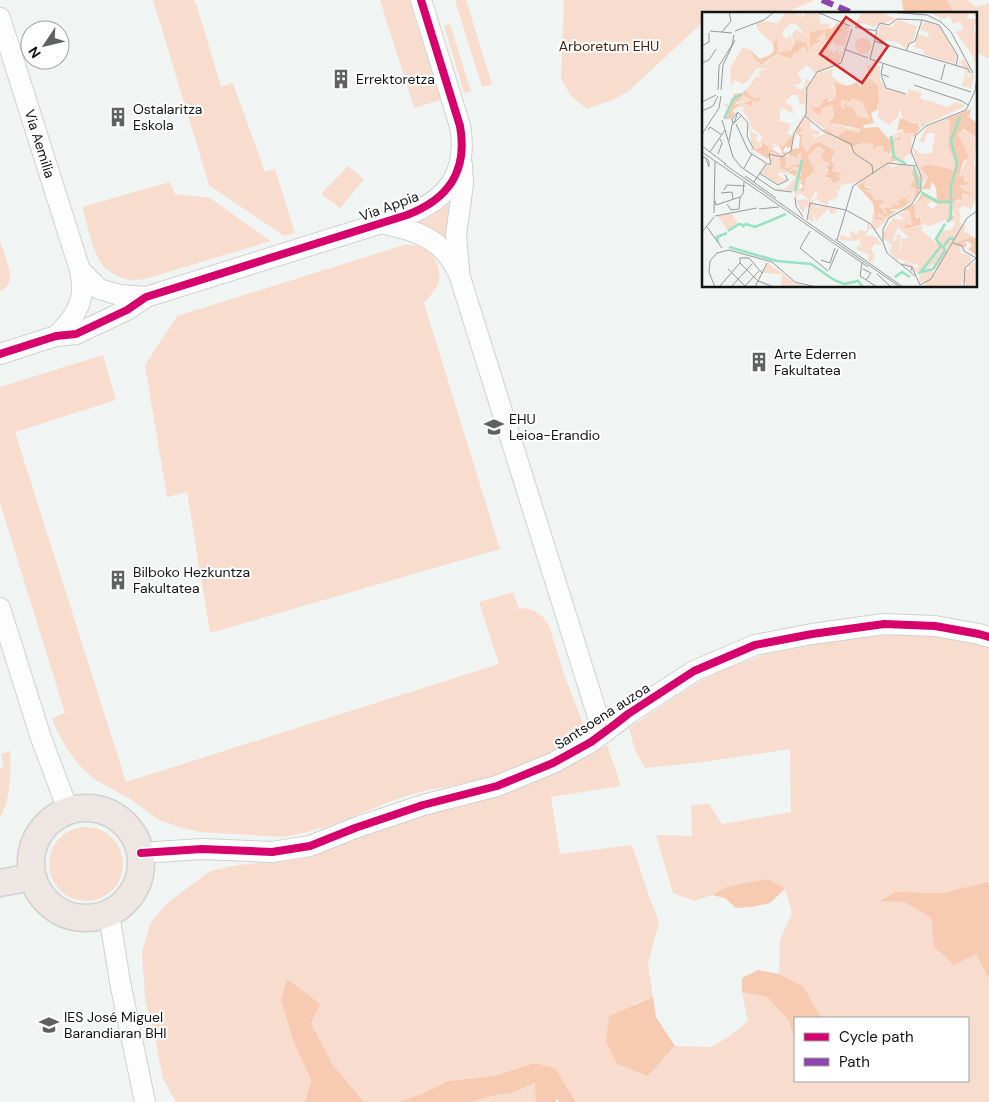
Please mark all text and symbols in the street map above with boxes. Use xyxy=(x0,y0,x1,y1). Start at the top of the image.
inset map xyxy=(702,12,976,288)
north arrow xyxy=(20,20,70,70)
park label: Arboretum EHU xyxy=(559,37,659,55)
text: N xyxy=(24,43,45,62)
building icon: Errektoretza xyxy=(330,68,352,90)
place label: Errektoretza xyxy=(356,70,435,88)
place label: Ostalaritza Eskola xyxy=(133,100,202,134)
building icon: Ostalaritza Eskola xyxy=(107,106,129,128)
street label: Via Aemilia xyxy=(21,107,59,180)
street label: Via Appia xyxy=(357,187,421,225)
place label: Arte Ederren Fakultatea xyxy=(774,345,856,379)
building icon: Arte Ederren Fakultatea xyxy=(748,351,770,373)
place label: EHU Leioa-Erandio xyxy=(509,410,600,444)
school or university icon: EHU Leioa-Erandio xyxy=(483,416,505,438)
place label: Bilboko Hezkuntza Fakultatea xyxy=(133,563,250,597)
building icon: Bilboko Hezkuntza Fakultatea xyxy=(107,569,129,591)
street label: Santsoena auzoa xyxy=(551,679,653,753)
place label: IES José Miguel Barandiaran BHI xyxy=(64,1008,166,1042)
school or university icon: IES José Miguel Barandiaran BHI xyxy=(38,1014,60,1036)
legend xyxy=(794,1017,969,1082)
text: Cycle path xyxy=(839,1027,914,1047)
text: Path xyxy=(839,1052,870,1072)

